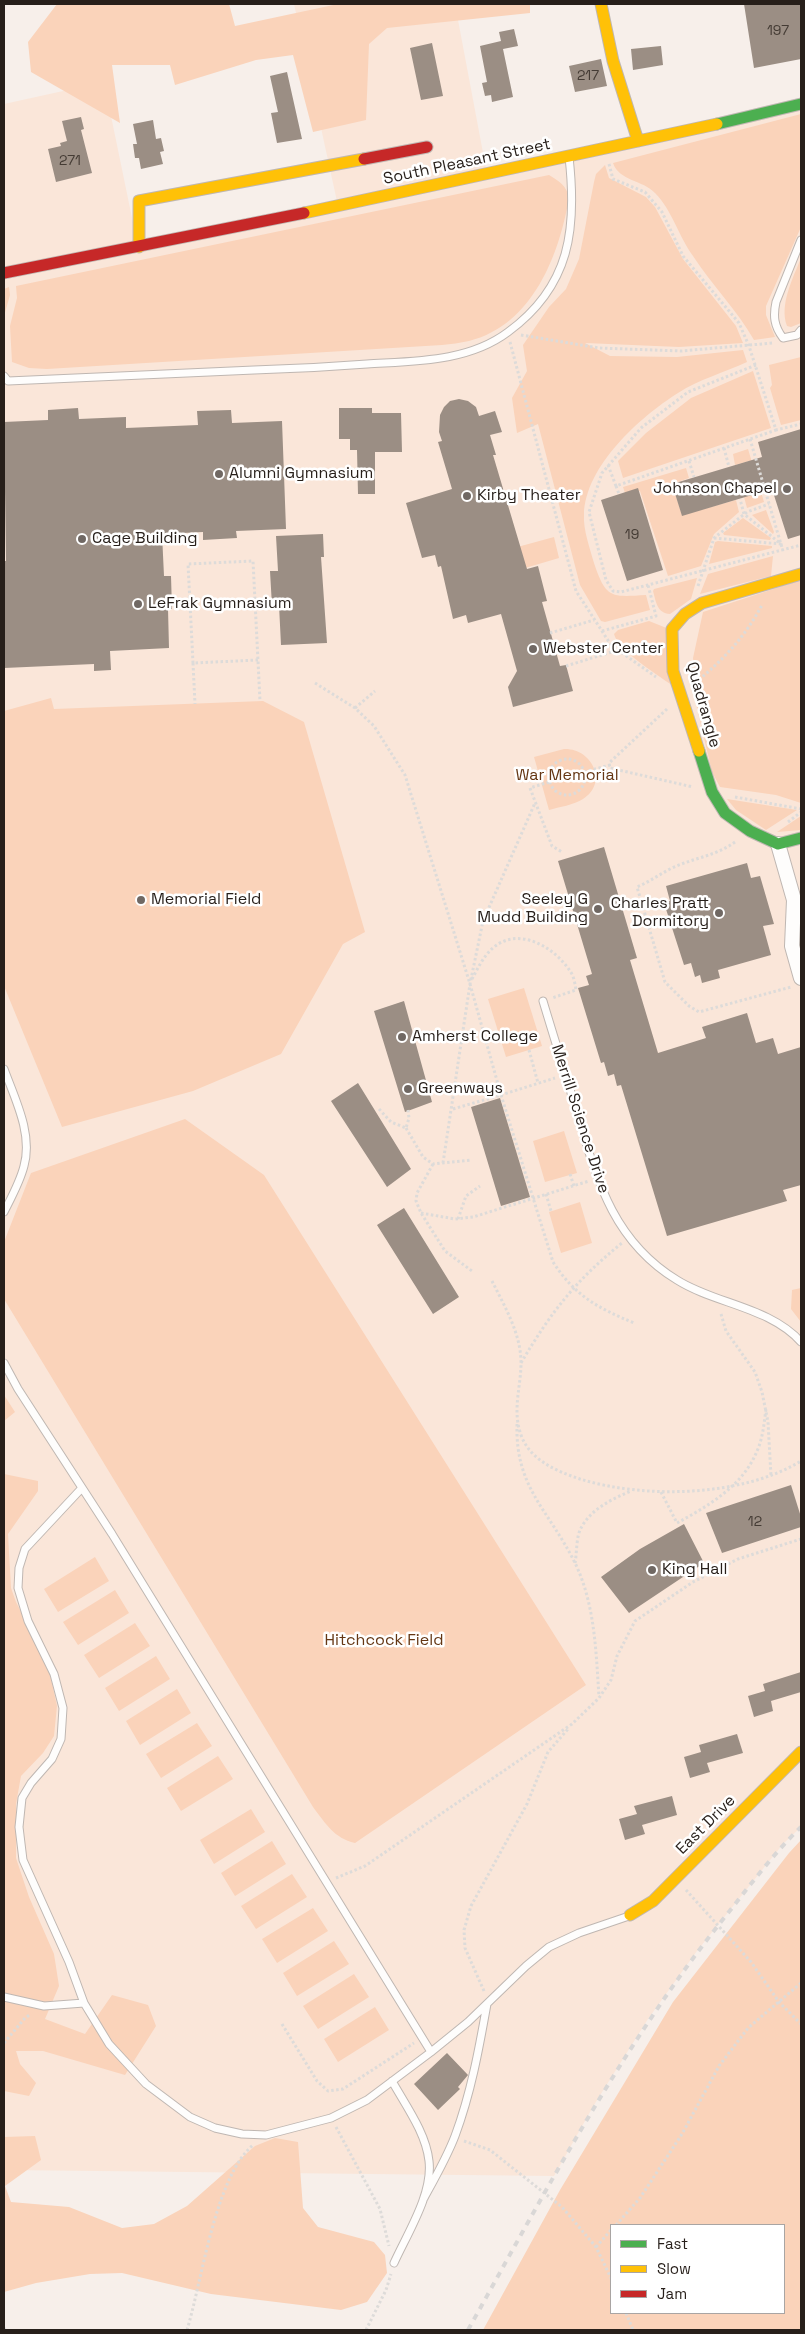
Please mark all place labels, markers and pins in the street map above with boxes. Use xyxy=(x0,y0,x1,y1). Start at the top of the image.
place label: Alumni Gymnasium xyxy=(229,464,373,484)
marker: Alumni Gymnasium xyxy=(213,468,225,480)
place label: Johnson Chapel xyxy=(653,479,777,499)
marker: Johnson Chapel xyxy=(781,483,793,495)
place label: Kirby Theater xyxy=(477,486,581,506)
marker: Kirby Theater xyxy=(461,490,473,502)
place label: Cage Building xyxy=(92,529,198,549)
marker: Cage Building xyxy=(76,533,88,545)
place label: LeFrak Gymnasium xyxy=(148,594,291,614)
marker: LeFrak Gymnasium xyxy=(132,598,144,610)
place label: Webster Center xyxy=(543,639,663,659)
marker: Webster Center xyxy=(527,643,539,655)
place label: Memorial Field xyxy=(151,890,261,910)
place label: Seeley G Mudd Building xyxy=(477,890,588,928)
marker: Memorial Field xyxy=(135,894,147,906)
place label: Charles Pratt Dormitory xyxy=(611,894,709,932)
marker: Seeley G Mudd Building xyxy=(592,903,604,915)
marker: Charles Pratt Dormitory xyxy=(713,907,725,919)
place label: Amherst College xyxy=(412,1027,538,1047)
marker: Amherst College xyxy=(396,1031,408,1043)
place label: Greenways xyxy=(418,1079,503,1099)
marker: Greenways xyxy=(402,1083,414,1095)
place label: King Hall xyxy=(662,1560,727,1580)
marker: King Hall xyxy=(646,1564,658,1576)

